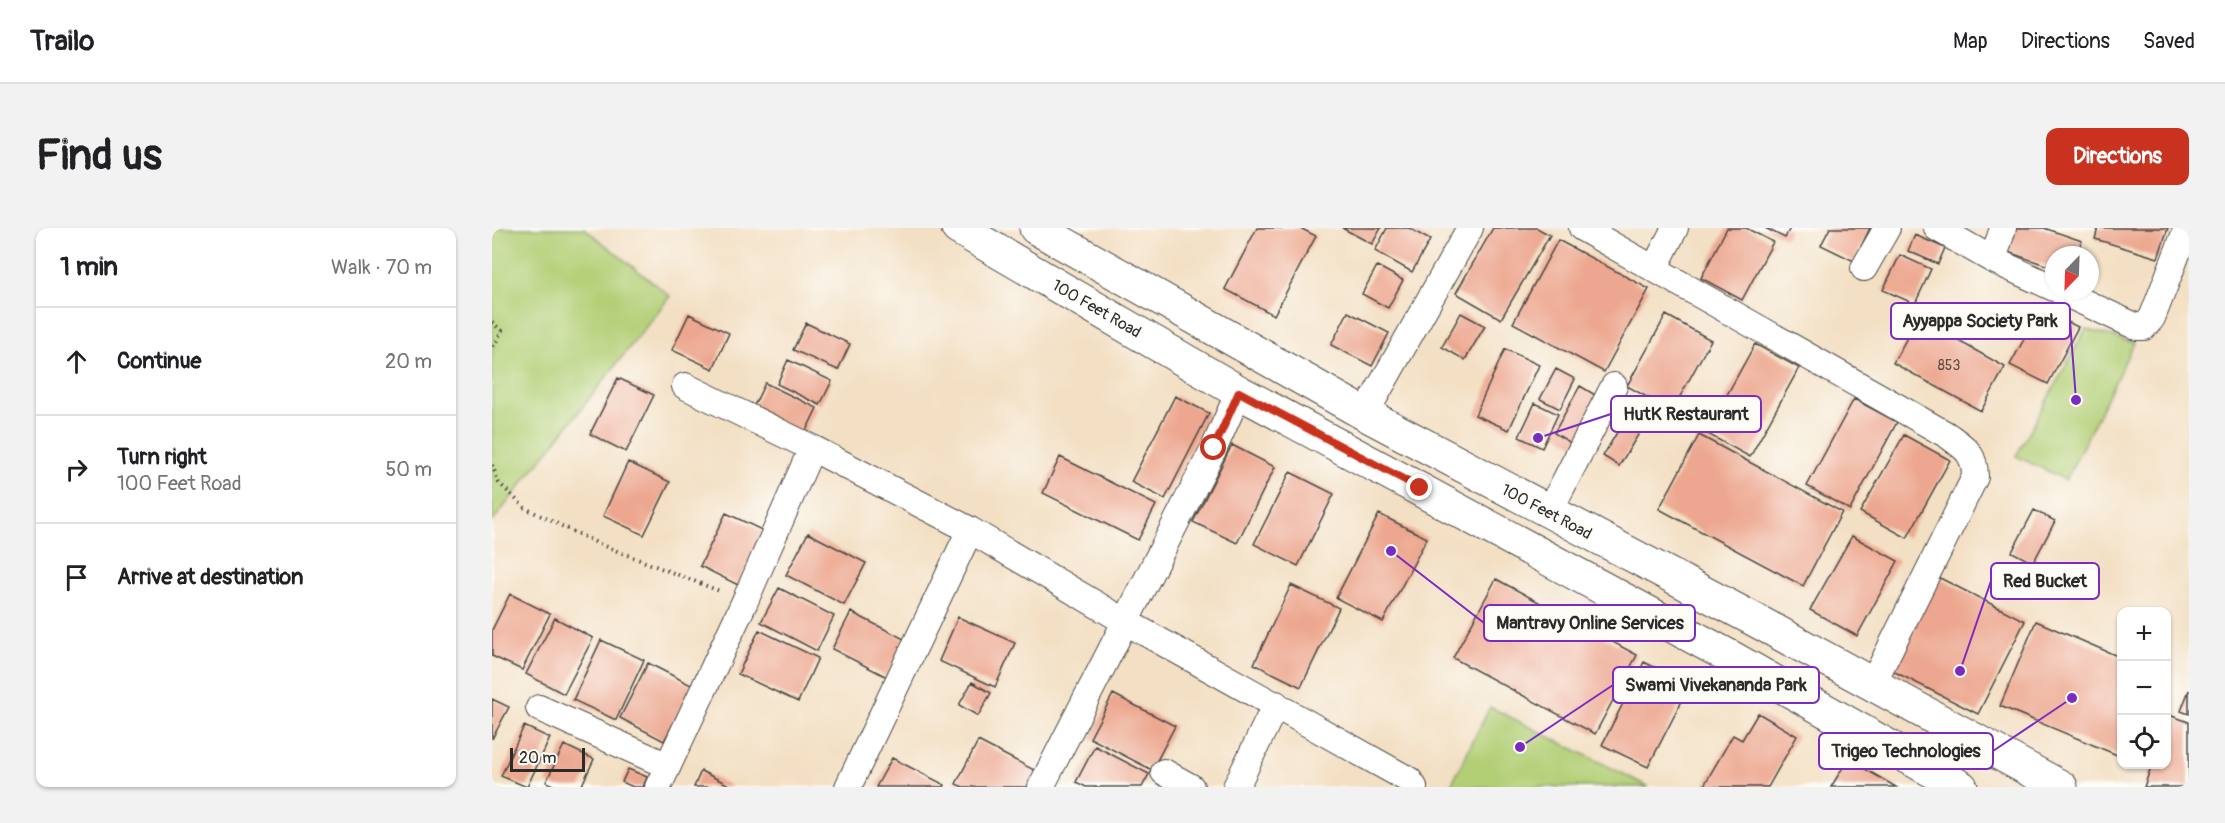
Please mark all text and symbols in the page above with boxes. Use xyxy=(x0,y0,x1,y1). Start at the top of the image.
text: Trailo xyxy=(30,24,94,59)
text: Map xyxy=(1953,28,1988,55)
text: Directions xyxy=(2021,28,2110,55)
text: Saved xyxy=(2143,28,2195,55)
button: Directions xyxy=(2046,128,2189,185)
text: Find us xyxy=(36,130,162,182)
north arrow xyxy=(2045,246,2099,300)
text: 1 min xyxy=(60,251,118,283)
text: Walk · 70 m xyxy=(331,255,432,280)
street label: 100 Feet Road xyxy=(1048,275,1145,342)
callout: Ayyappa Society Park xyxy=(1891,303,2070,339)
text: Ayyappa Society Park xyxy=(1902,310,2058,333)
icon: ahead xyxy=(60,345,93,378)
text: Continue xyxy=(117,347,201,375)
text: 20 m xyxy=(385,349,432,374)
house number: 853 xyxy=(1938,357,1960,374)
callout: HutK Restaurant xyxy=(1611,396,1761,432)
text: HutK Restaurant xyxy=(1623,403,1750,426)
route start xyxy=(1200,434,1226,460)
text: Turn right xyxy=(117,443,207,471)
icon: right xyxy=(60,453,93,486)
text: 50 m xyxy=(385,457,432,482)
text: 100 Feet Road xyxy=(117,471,241,496)
route end xyxy=(1406,474,1432,500)
street label: 100 Feet Road xyxy=(1498,480,1595,544)
icon: arrive xyxy=(60,561,93,594)
text: Arrive at destination xyxy=(117,563,303,591)
callout: Red Bucket xyxy=(1991,563,2099,599)
text: Red Bucket xyxy=(2003,570,2088,593)
callout: Mantravy Online Services xyxy=(1484,605,1695,641)
map controls xyxy=(2117,607,2171,769)
button: + xyxy=(2117,607,2171,661)
text: Mantravy Online Services xyxy=(1496,612,1685,635)
button: − xyxy=(2117,661,2171,715)
callout: Swami Vivekananda Park xyxy=(1613,667,1819,703)
text: Swami Vivekananda Park xyxy=(1625,674,1807,697)
button: locate xyxy=(2117,715,2171,769)
callout: Trigeo Technologies xyxy=(1819,733,1993,769)
text: Trigeo Technologies xyxy=(1830,740,1982,763)
scale bar xyxy=(510,745,585,772)
text: 20 m xyxy=(519,748,557,768)

